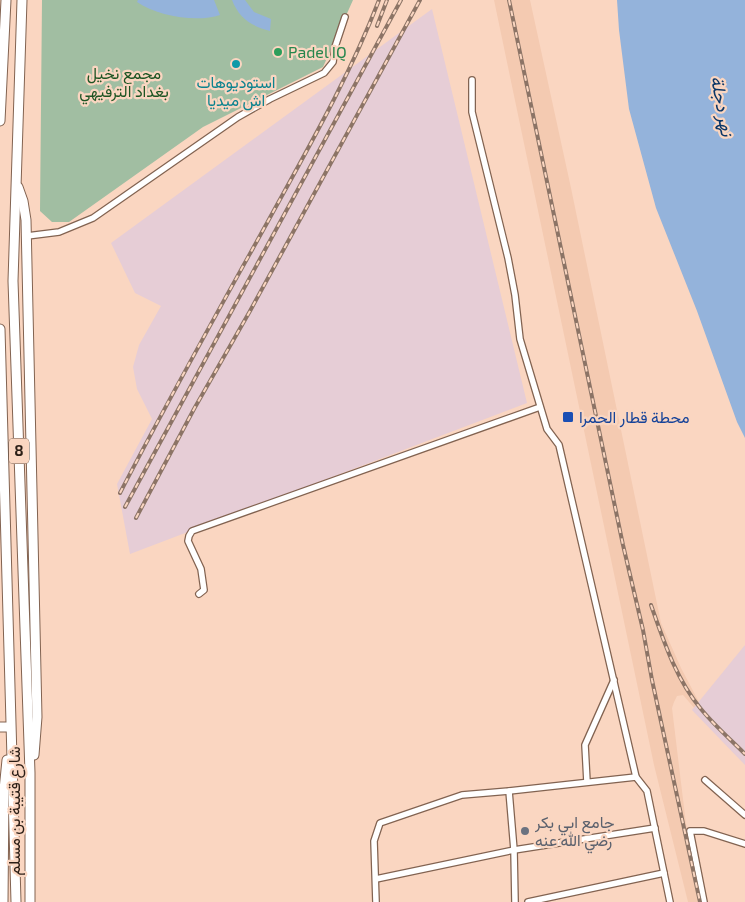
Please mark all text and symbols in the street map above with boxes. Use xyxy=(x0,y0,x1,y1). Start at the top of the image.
place label: Padel IQ xyxy=(288,42,347,62)
marker: Padel IQ xyxy=(272,46,284,58)
marker: استوديوهات اش ميديا xyxy=(230,58,242,70)
park label: مجمع نخيل بغداد الترفيهي xyxy=(79,63,169,105)
place label: استوديوهات اش ميديا xyxy=(196,72,276,111)
water label: نهر دجلة xyxy=(706,74,739,139)
place label: محطة قطار الحمرا xyxy=(579,407,690,428)
marker: محطة قطار الحمرا xyxy=(561,410,575,424)
road number: 8 xyxy=(9,438,29,464)
street label: شارع قتيبة بن مسلم xyxy=(4,746,26,876)
place label: جامع ابي بكر رضي الله عنه xyxy=(534,812,615,854)
marker: جامع ابي بكر رضي الله عنه xyxy=(519,825,531,837)

